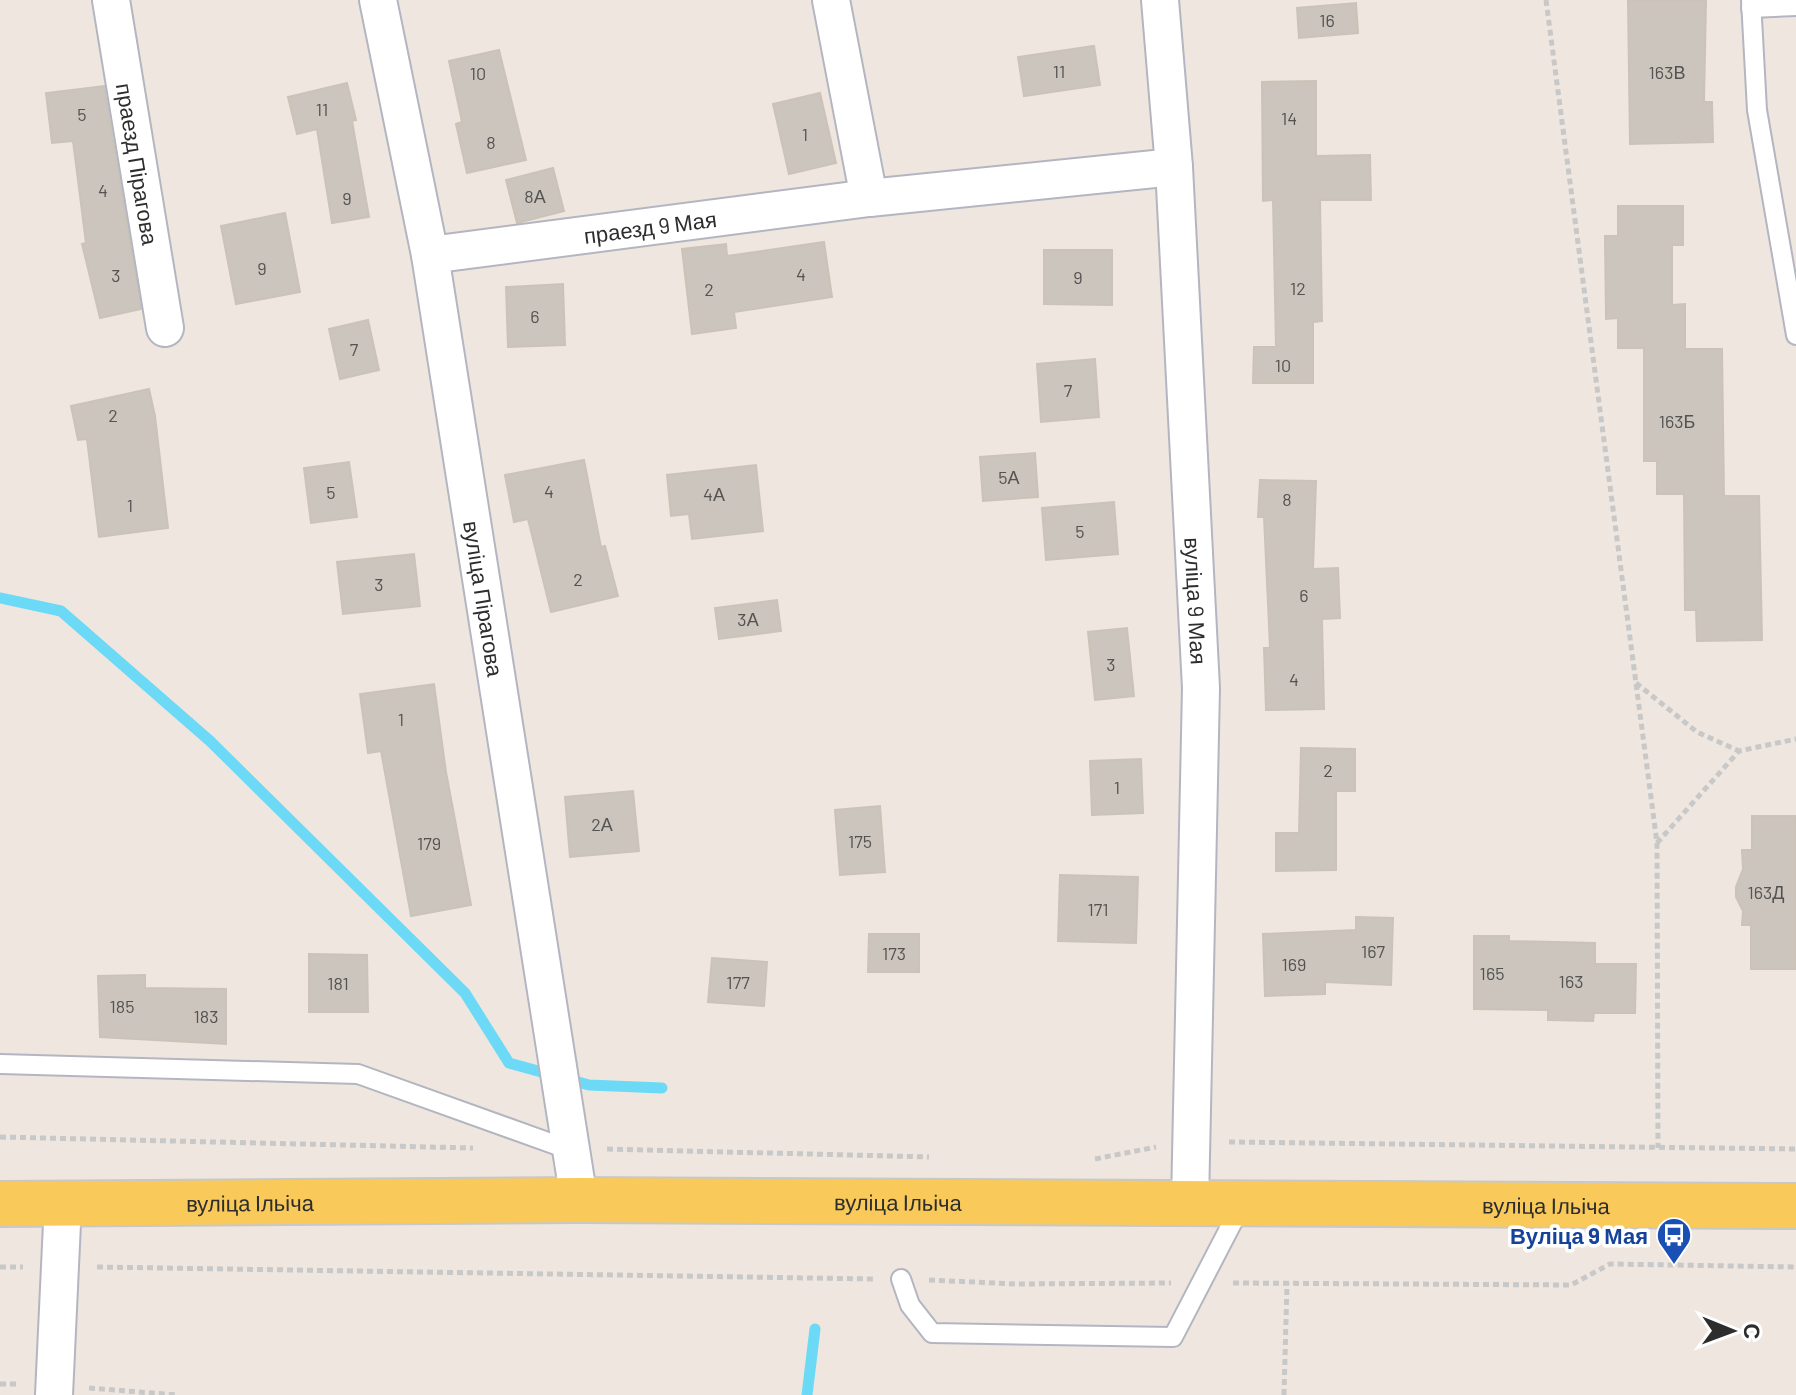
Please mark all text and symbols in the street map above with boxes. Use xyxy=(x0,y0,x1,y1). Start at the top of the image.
house number: 16 xyxy=(1319,9,1335,31)
house number: 11 xyxy=(1053,60,1065,82)
house number: 163В xyxy=(1649,61,1685,83)
house number: 10 xyxy=(470,62,486,84)
street label: праезд Пірагова xyxy=(112,81,164,247)
house number: 11 xyxy=(316,98,328,120)
house number: 5 xyxy=(77,103,87,125)
house number: 14 xyxy=(1281,107,1297,129)
house number: 1 xyxy=(802,123,808,145)
house number: 8 xyxy=(486,131,496,153)
house number: 4 xyxy=(98,179,108,201)
house number: 8А xyxy=(524,185,546,207)
house number: 9 xyxy=(342,187,352,209)
street label: праезд 9 Мая xyxy=(582,205,718,248)
house number: 9 xyxy=(257,257,267,279)
house number: 4 xyxy=(796,263,806,285)
house number: 3 xyxy=(111,264,121,286)
house number: 9 xyxy=(1073,266,1083,288)
house number: 12 xyxy=(1290,277,1306,299)
house number: 2 xyxy=(704,278,714,300)
house number: 6 xyxy=(530,305,540,327)
house number: 7 xyxy=(350,338,359,360)
house number: 10 xyxy=(1275,354,1291,376)
house number: 7 xyxy=(1064,379,1073,401)
house number: 2 xyxy=(108,404,118,426)
house number: 163Б xyxy=(1659,410,1695,432)
house number: 5А xyxy=(998,466,1020,488)
house number: 4 xyxy=(544,480,554,502)
house number: 5 xyxy=(326,481,336,503)
house number: 4А xyxy=(703,483,725,505)
house number: 8 xyxy=(1282,488,1292,510)
house number: 1 xyxy=(127,494,133,516)
street label: вуліца Пірагова xyxy=(459,519,509,679)
house number: 5 xyxy=(1075,520,1085,542)
street label: вуліца 9 Мая xyxy=(1180,537,1213,665)
house number: 2 xyxy=(573,568,583,590)
house number: 3 xyxy=(374,573,384,595)
house number: 6 xyxy=(1299,584,1309,606)
house number: 3А xyxy=(737,608,759,630)
house number: 3 xyxy=(1106,653,1116,675)
house number: 4 xyxy=(1289,668,1299,690)
house number: 1 xyxy=(398,708,404,730)
house number: 2 xyxy=(1323,759,1333,781)
house number: 1 xyxy=(1114,776,1120,798)
house number: 2А xyxy=(591,813,613,835)
house number: 175 xyxy=(848,830,872,852)
house number: 179 xyxy=(417,832,441,854)
house number: 163Д xyxy=(1747,881,1785,903)
house number: 171 xyxy=(1087,898,1109,920)
house number: 167 xyxy=(1361,940,1386,962)
house number: 173 xyxy=(882,942,906,964)
house number: 169 xyxy=(1282,953,1306,975)
house number: 165 xyxy=(1480,962,1504,984)
house number: 163 xyxy=(1559,970,1583,992)
house number: 177 xyxy=(726,971,750,993)
house number: 181 xyxy=(327,972,349,994)
house number: 185 xyxy=(110,995,134,1017)
house number: 183 xyxy=(194,1005,218,1027)
street label: вуліца Ільіча xyxy=(834,1188,963,1216)
street label: вуліца Ільіча xyxy=(186,1189,315,1217)
street label: вуліца Ільіча xyxy=(1482,1191,1611,1219)
bus stop icon: Вуліца 9 Мая xyxy=(1655,1216,1693,1266)
place label: Вуліца 9 Мая xyxy=(1510,1222,1648,1249)
north arrow xyxy=(1692,1291,1772,1371)
text: С xyxy=(1740,1323,1766,1340)

